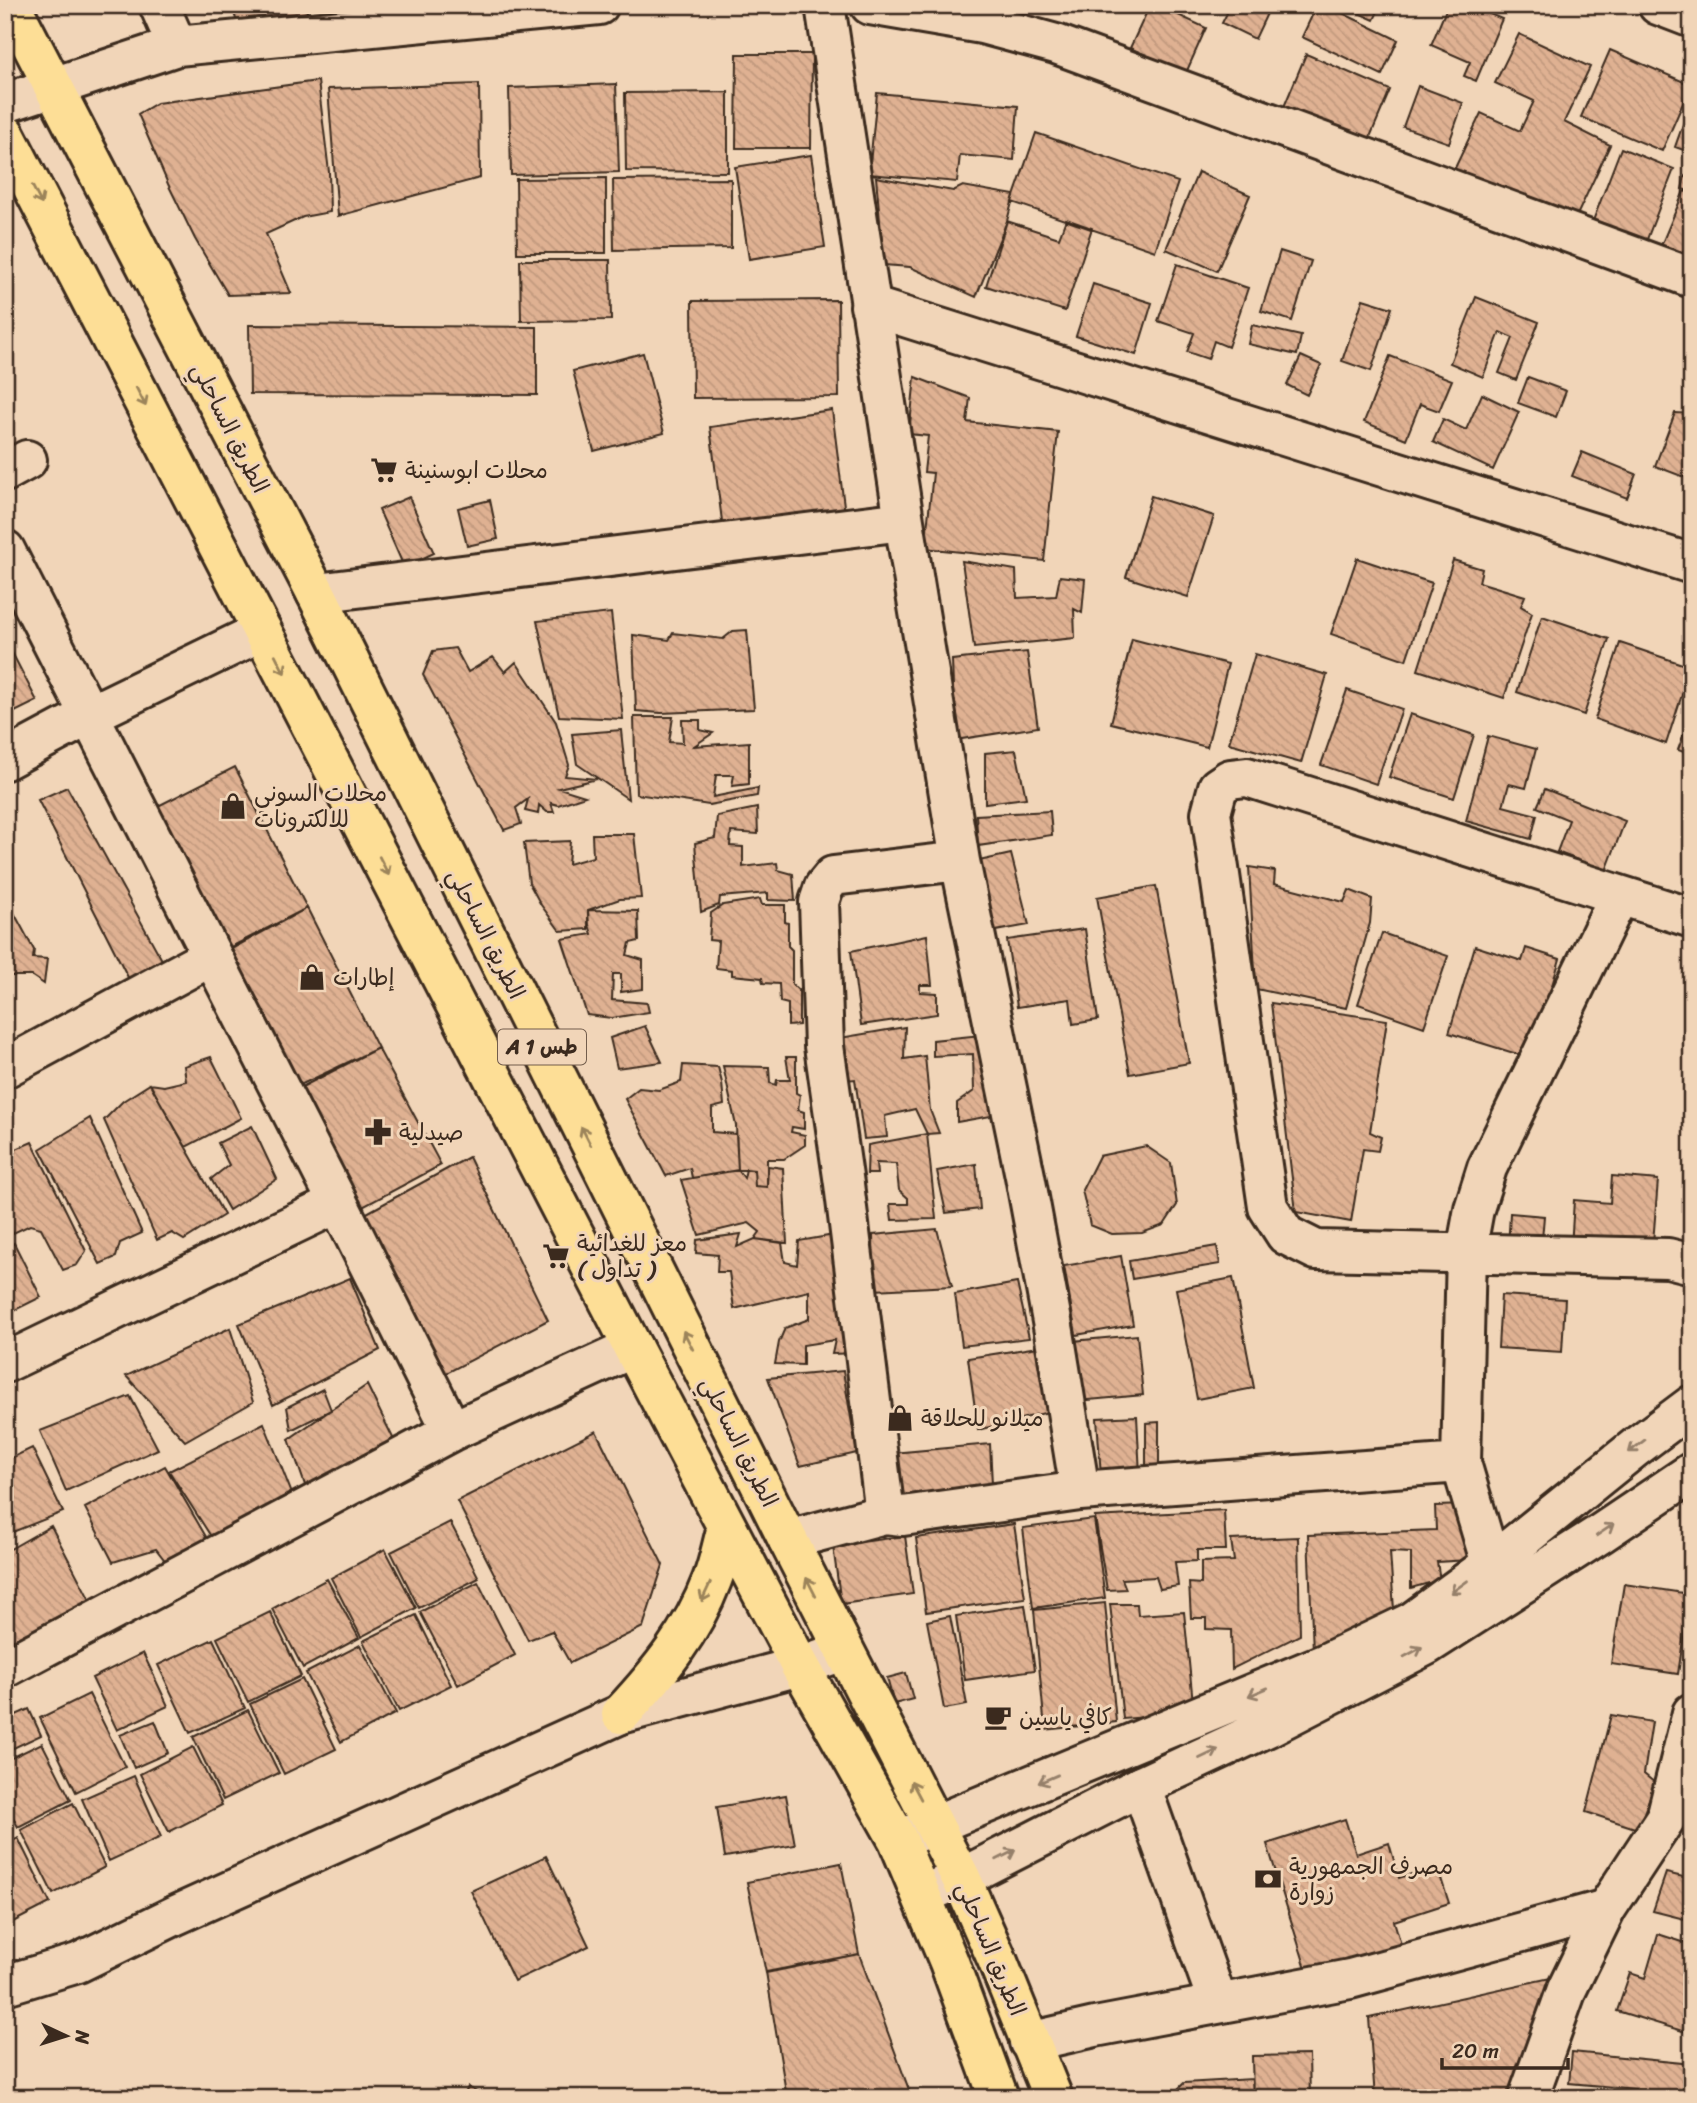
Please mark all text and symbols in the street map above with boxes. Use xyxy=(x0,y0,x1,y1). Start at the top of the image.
one-way arrow xyxy=(30,184,44,205)
street label: الطريق الساحلي xyxy=(179,355,281,501)
one-way arrow xyxy=(135,386,149,407)
place label: محلات ابوسنينة xyxy=(405,450,548,491)
supermarket icon: محلات ابوسنينة xyxy=(369,455,399,485)
one-way arrow xyxy=(273,653,287,674)
place label: محلات السوني للالكترونات xyxy=(254,773,387,840)
shop icon: محلات السوني للالكترونات xyxy=(218,791,248,821)
one-way arrow xyxy=(377,856,391,876)
street label: الطريق الساحلي xyxy=(435,861,537,1007)
place label: إطارات xyxy=(333,957,395,998)
shop icon: إطارات xyxy=(297,962,327,992)
road number: A 1 طس xyxy=(498,1030,586,1064)
place label: صيدلية xyxy=(399,1112,464,1153)
pharmacy icon: صيدلية xyxy=(363,1117,393,1147)
one-way arrow xyxy=(579,1126,593,1147)
place label: معز للغدائية ( تداول ) xyxy=(577,1223,687,1290)
supermarket icon: معز للغدائية ( تداول ) xyxy=(541,1241,571,1271)
one-way arrow xyxy=(681,1330,694,1351)
street label: الطريق الساحلي xyxy=(688,1369,790,1515)
place label: ميلانو للحلاقة xyxy=(921,1398,1044,1439)
shop icon: ميلانو للحلاقة xyxy=(885,1403,915,1433)
one-way arrow xyxy=(1629,1439,1647,1454)
one-way arrow xyxy=(1595,1523,1614,1538)
one-way arrow xyxy=(804,1577,818,1598)
one-way arrow xyxy=(1450,1580,1469,1595)
one-way arrow xyxy=(699,1581,713,1602)
one-way arrow xyxy=(1402,1645,1423,1659)
one-way arrow xyxy=(1248,1686,1269,1699)
place label: كافي ياسين xyxy=(1019,1697,1112,1738)
cafe icon: كافي ياسين xyxy=(983,1702,1013,1732)
one-way arrow xyxy=(1198,1747,1220,1760)
one-way arrow xyxy=(1038,1774,1059,1787)
one-way arrow xyxy=(908,1780,922,1800)
place label: مصرف الجمهورية زوارة xyxy=(1289,1846,1453,1913)
one-way arrow xyxy=(995,1848,1016,1862)
bank icon: مصرف الجمهورية زوارة xyxy=(1253,1864,1283,1894)
street label: الطريق الساحلي xyxy=(944,1875,1038,2023)
north arrow xyxy=(32,2002,102,2072)
scale bar xyxy=(1442,2026,1568,2070)
text: N xyxy=(65,2028,99,2046)
text: 20 m xyxy=(1452,2032,1499,2070)

